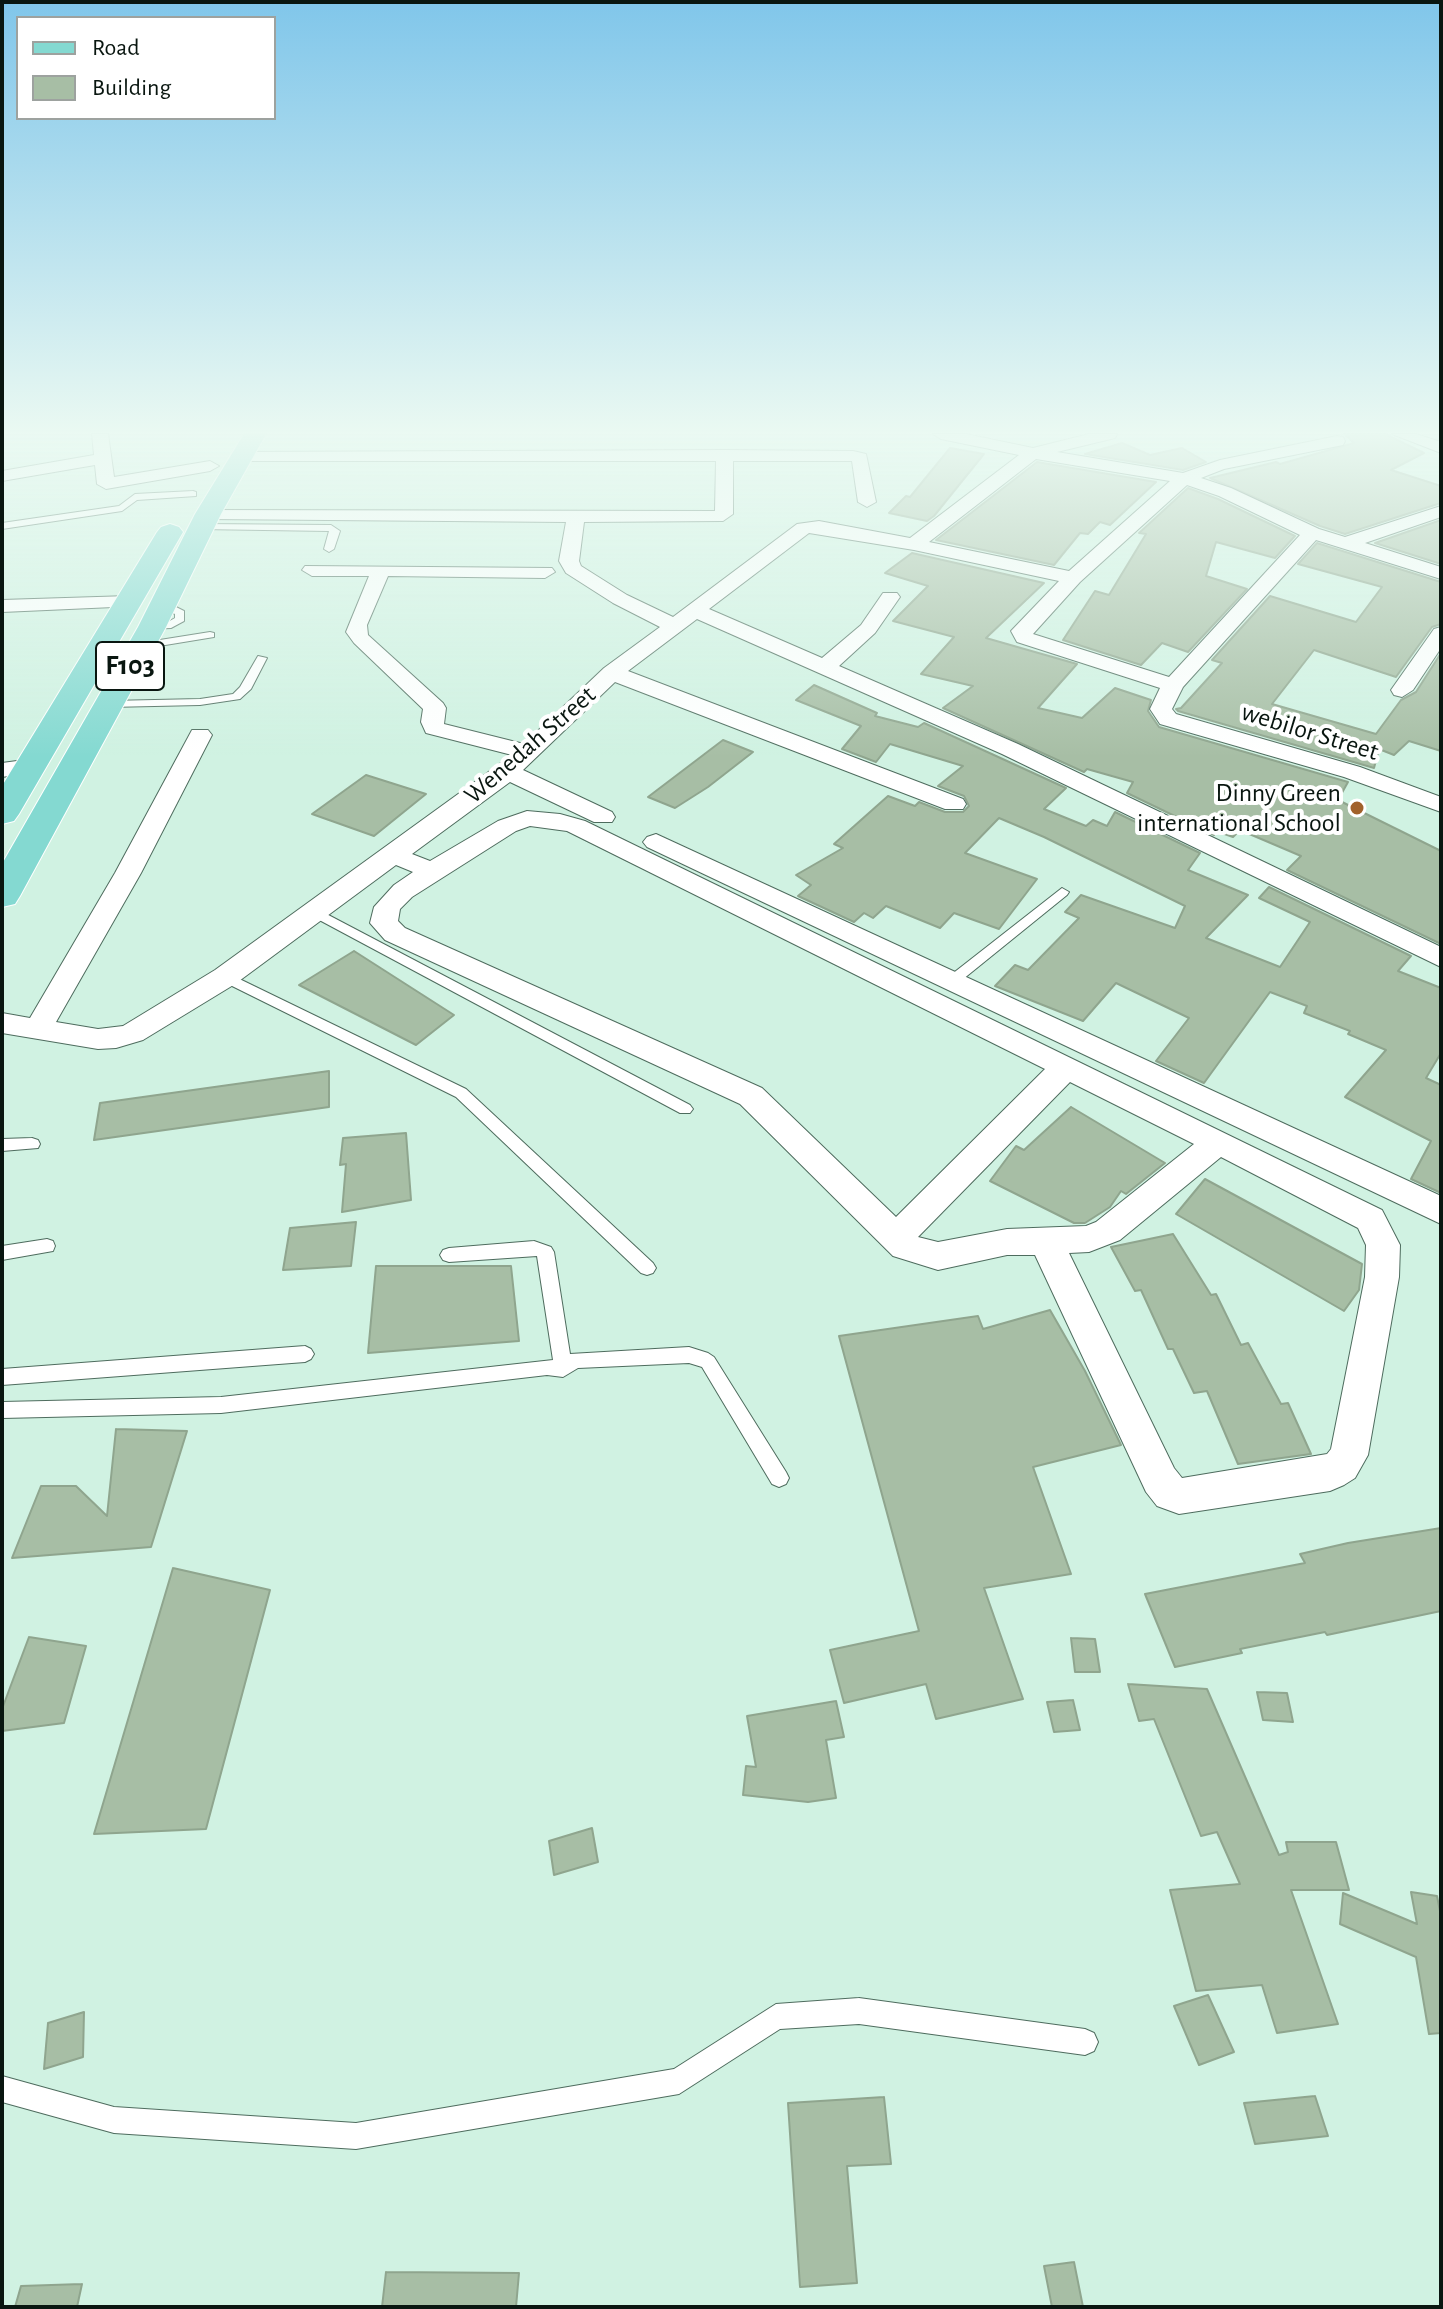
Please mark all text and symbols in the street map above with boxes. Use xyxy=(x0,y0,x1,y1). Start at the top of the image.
legend xyxy=(16,16,276,120)
text: Road xyxy=(92,36,140,60)
text: Building xyxy=(92,76,171,100)
road number: F103 xyxy=(96,642,164,690)
street label: Wenedah Street xyxy=(458,679,602,811)
street label: webilor Street xyxy=(1238,696,1382,768)
place label: Dinny Green international School xyxy=(1137,777,1341,838)
marker: Dinny Green international School xyxy=(1348,799,1366,817)

